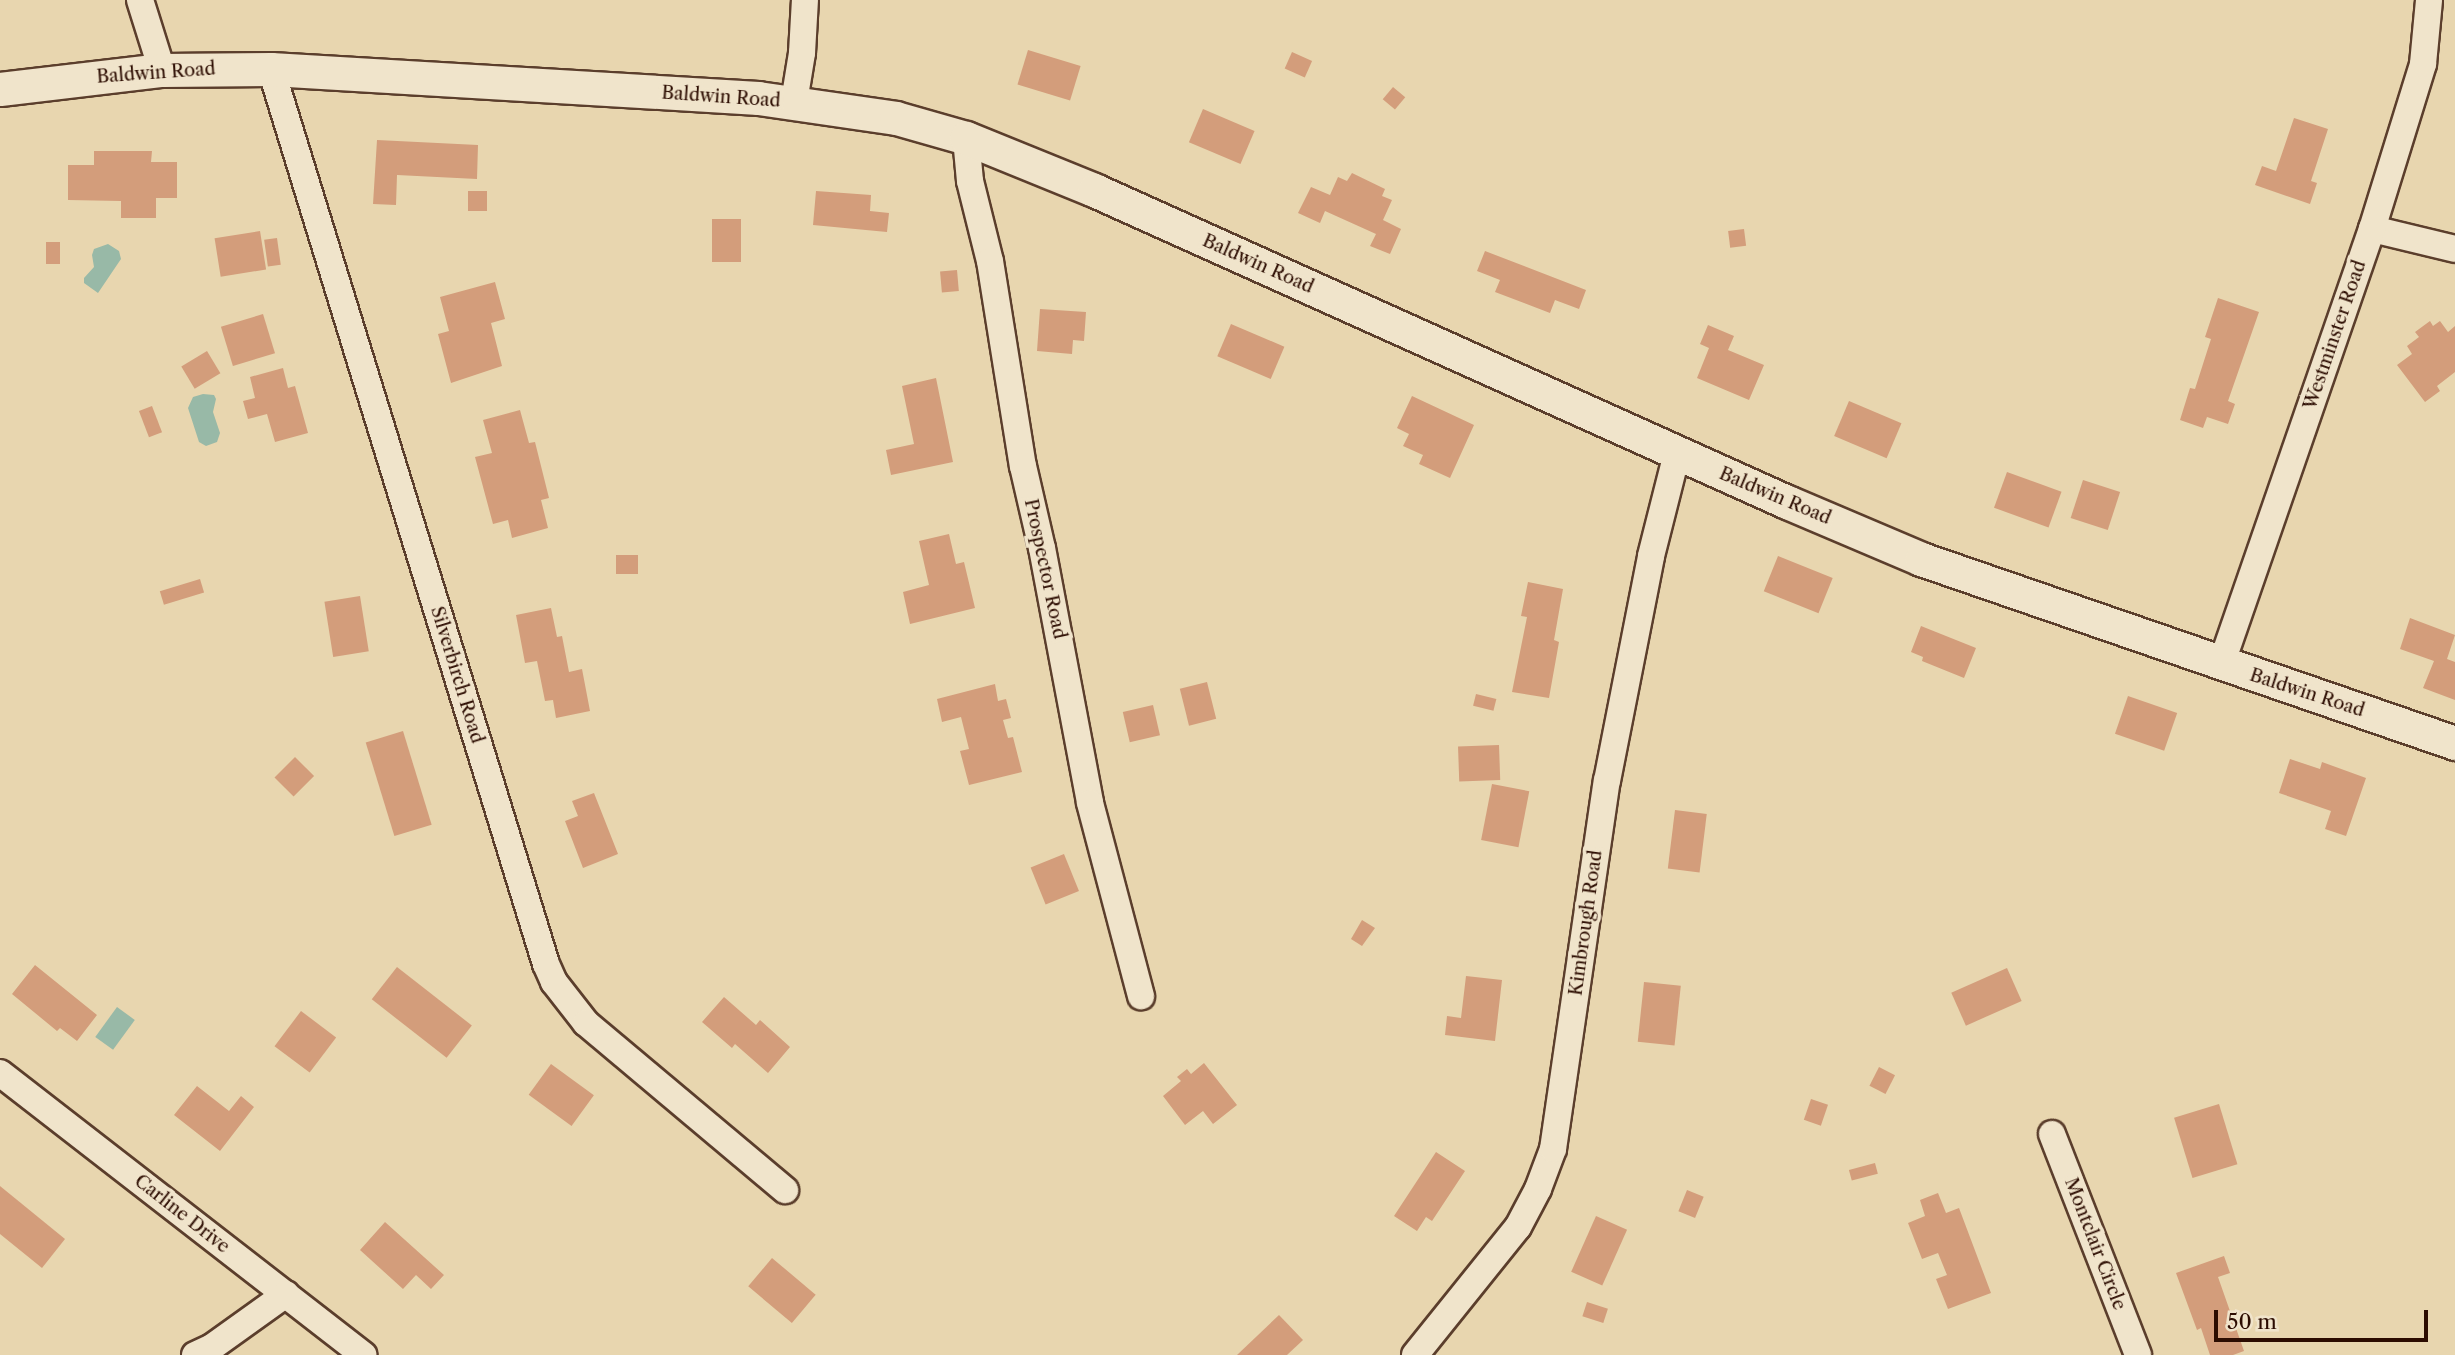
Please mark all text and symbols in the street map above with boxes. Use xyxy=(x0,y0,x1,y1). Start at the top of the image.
street label: Baldwin Road xyxy=(96,58,216,88)
street label: Baldwin Road xyxy=(661,82,781,112)
street label: Baldwin Road xyxy=(1199,230,1317,298)
street label: Westminster Road xyxy=(2299,257,2371,413)
street label: Baldwin Road xyxy=(1716,463,1834,529)
street label: Prospector Road xyxy=(1020,497,1070,641)
street label: Silverbirch Road xyxy=(426,604,488,746)
street label: Baldwin Road xyxy=(2247,664,2367,722)
street label: Kimbrough Road xyxy=(1565,849,1607,997)
street label: Carline Drive xyxy=(130,1170,234,1258)
street label: Montclair Circle xyxy=(2060,1175,2130,1313)
scale bar xyxy=(2217,1296,2430,1340)
text: 50 m xyxy=(2227,1309,2277,1334)

